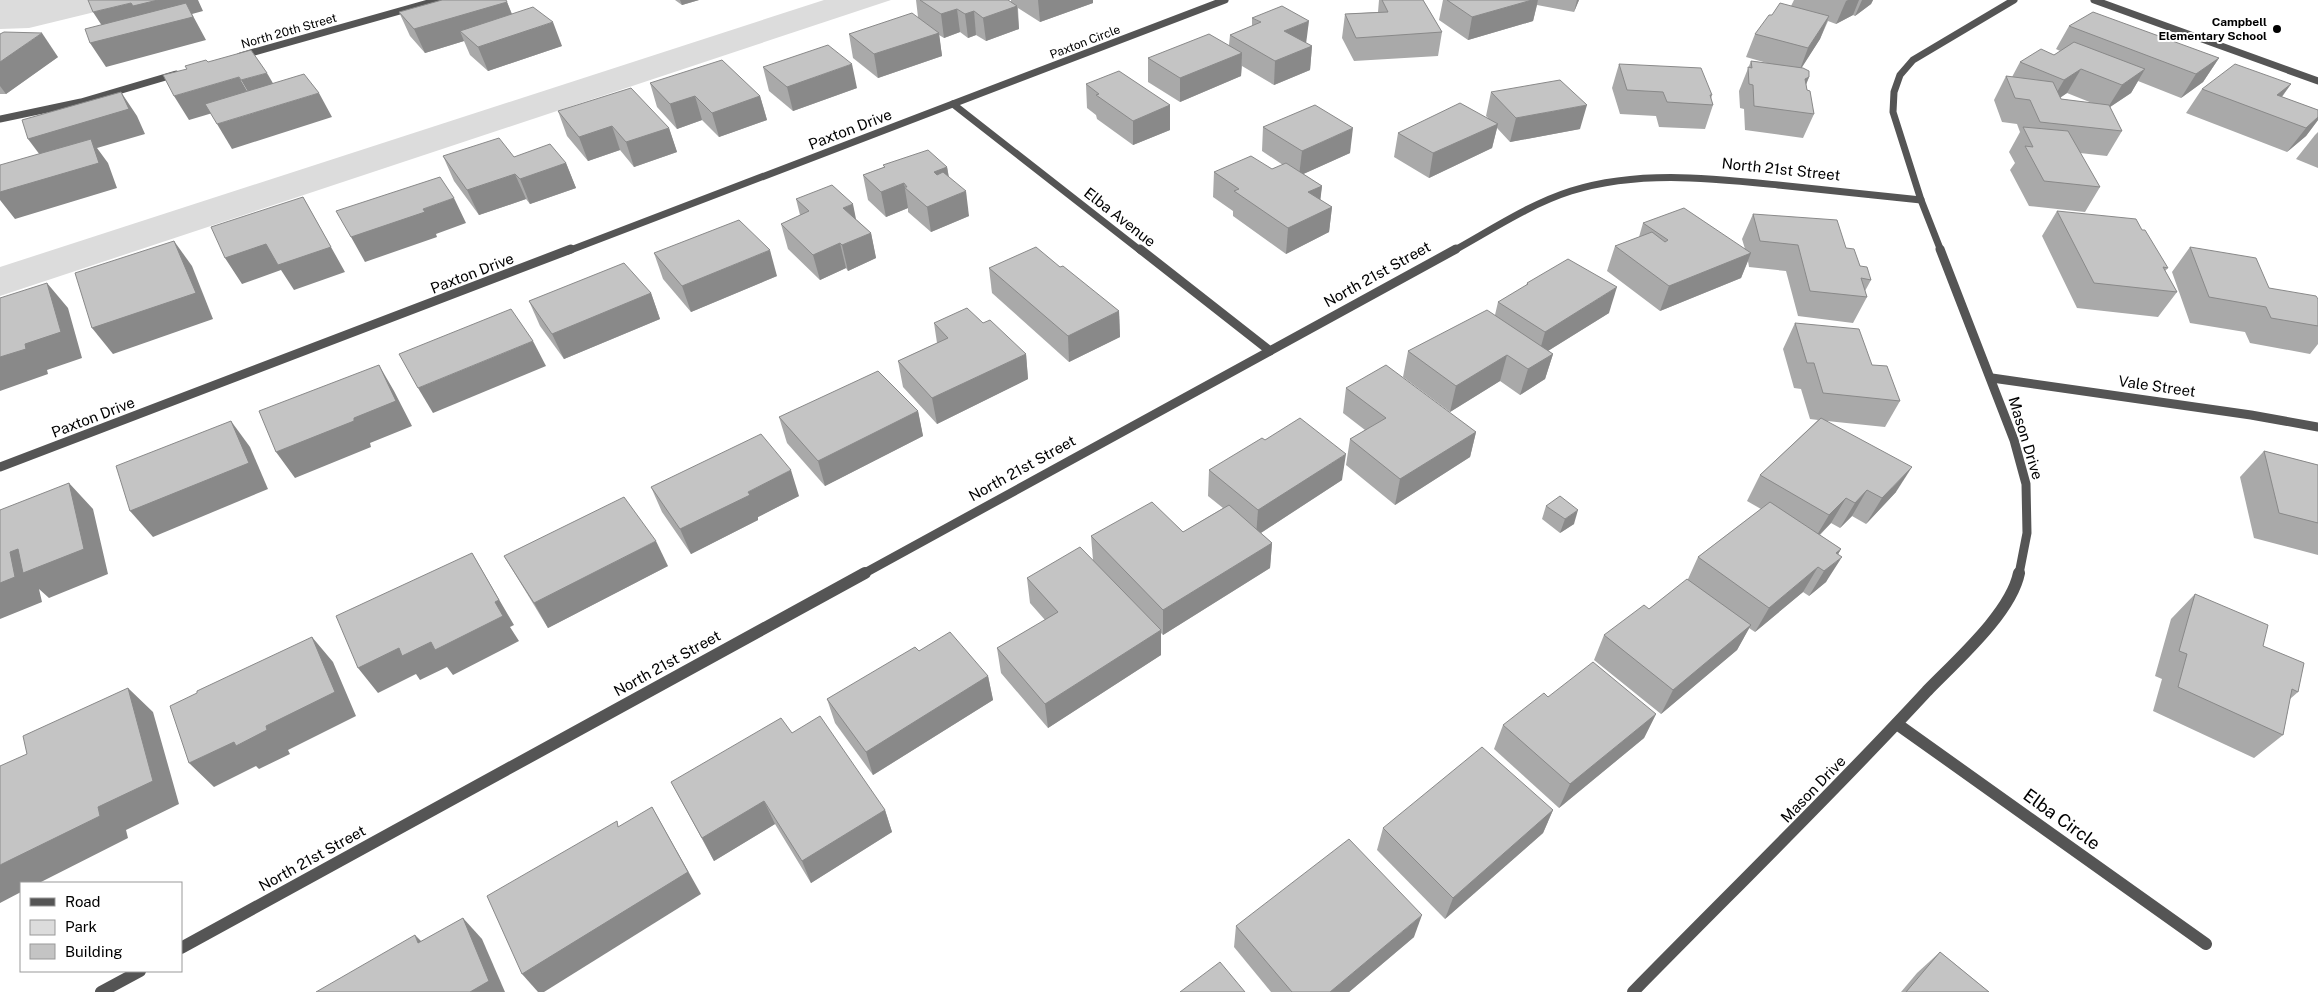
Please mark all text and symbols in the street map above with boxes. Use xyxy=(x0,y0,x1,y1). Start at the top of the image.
street label: North 20th Street xyxy=(240,11,339,51)
place label: Campbell Elementary School xyxy=(2159,15,2267,43)
street label: Paxton Circle xyxy=(1048,22,1122,62)
marker: Campbell Elementary School xyxy=(2271,23,2283,35)
street label: Paxton Drive xyxy=(806,105,894,153)
street label: North 21st Street xyxy=(1721,154,1841,184)
street label: Elba Avenue xyxy=(1081,184,1159,250)
street label: North 21st Street xyxy=(1321,238,1433,310)
street label: Paxton Drive xyxy=(428,249,516,297)
street label: Vale Street xyxy=(2117,372,2197,400)
street label: Paxton Drive xyxy=(49,393,137,441)
street label: Mason Drive xyxy=(2005,395,2047,481)
street label: North 21st Street xyxy=(966,432,1078,504)
street label: North 21st Street xyxy=(611,627,723,699)
street label: Mason Drive xyxy=(1777,752,1849,826)
street label: Elba Circle xyxy=(2019,784,2105,854)
street label: North 21st Street xyxy=(256,822,368,894)
legend xyxy=(20,882,182,972)
text: Road xyxy=(65,893,101,910)
text: Park xyxy=(65,918,97,935)
text: Building xyxy=(65,943,123,960)

